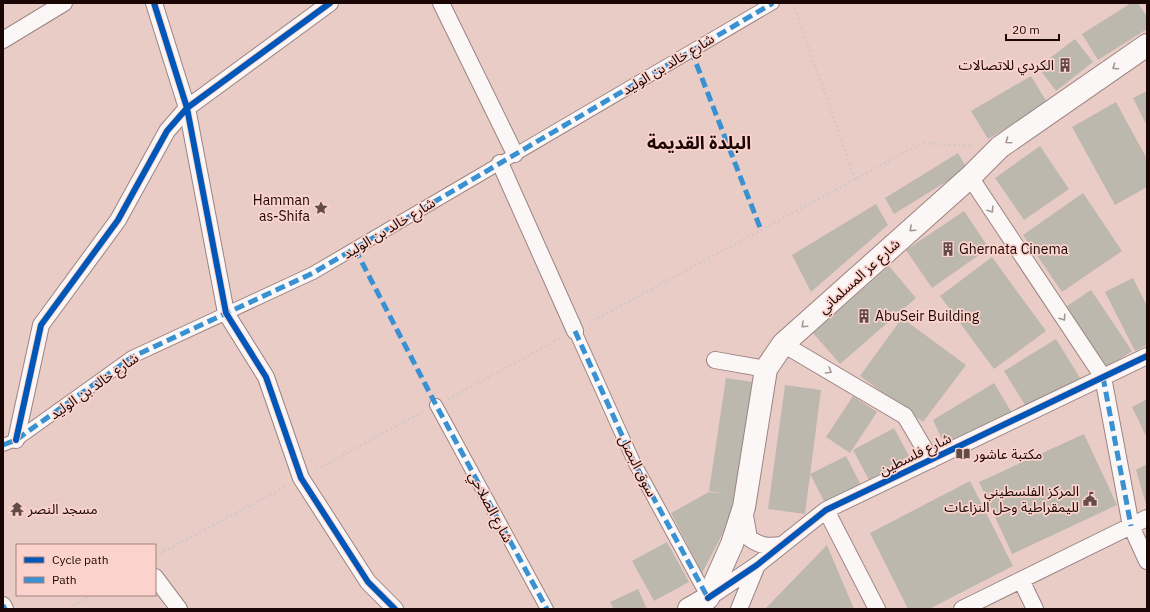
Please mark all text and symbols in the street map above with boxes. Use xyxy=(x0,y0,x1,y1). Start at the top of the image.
scale bar xyxy=(1006,16,1059,42)
text: 20 m xyxy=(1012,22,1040,37)
street label: شارع خالد بن الوليد xyxy=(619,29,718,100)
place label: الكردي للاتصالات xyxy=(959,56,1054,76)
building icon: الكردي للاتصالات xyxy=(1057,57,1073,73)
one-way arrow xyxy=(1112,62,1119,70)
district label: البلدة القديمة xyxy=(647,131,751,154)
one-way arrow xyxy=(1005,136,1012,144)
place label: Hamman as-Shifa xyxy=(253,191,311,225)
street label: شارع خالد بن الوليد xyxy=(340,193,439,264)
place icon: Hamman as-Shifa xyxy=(313,200,329,216)
one-way arrow xyxy=(986,206,994,213)
one-way arrow xyxy=(909,224,917,231)
street label: شارع عز المسلماني xyxy=(814,235,905,319)
place label: Ghernata Cinema xyxy=(959,240,1069,258)
building icon: Ghernata Cinema xyxy=(940,241,956,257)
place label: AbuSeir Building xyxy=(875,307,980,325)
building icon: AbuSeir Building xyxy=(856,308,872,324)
one-way arrow xyxy=(1058,314,1066,321)
one-way arrow xyxy=(802,320,809,327)
street label: شارع خالد بن الوليد xyxy=(46,349,143,425)
one-way arrow xyxy=(825,366,832,373)
street label: شارع فلسطين xyxy=(876,429,955,481)
street label: سوق البصل xyxy=(615,432,661,500)
place label: مكتبة عاشور xyxy=(973,445,1042,463)
library icon: مكتبة عاشور xyxy=(955,446,971,462)
street label: شارع الصلاحي xyxy=(463,468,517,547)
place label: المركز الفلسطيني لليمقراطية وحل النزاعات xyxy=(944,482,1079,516)
public building icon: المركز الفلسطيني لليمقراطية وحل النزاعات xyxy=(1082,491,1098,507)
place label: مسجد النصر xyxy=(27,500,98,518)
temple icon: مسجد النصر xyxy=(9,501,25,517)
legend xyxy=(16,544,156,596)
text: Cycle path xyxy=(52,552,109,567)
text: Path xyxy=(52,572,77,587)

